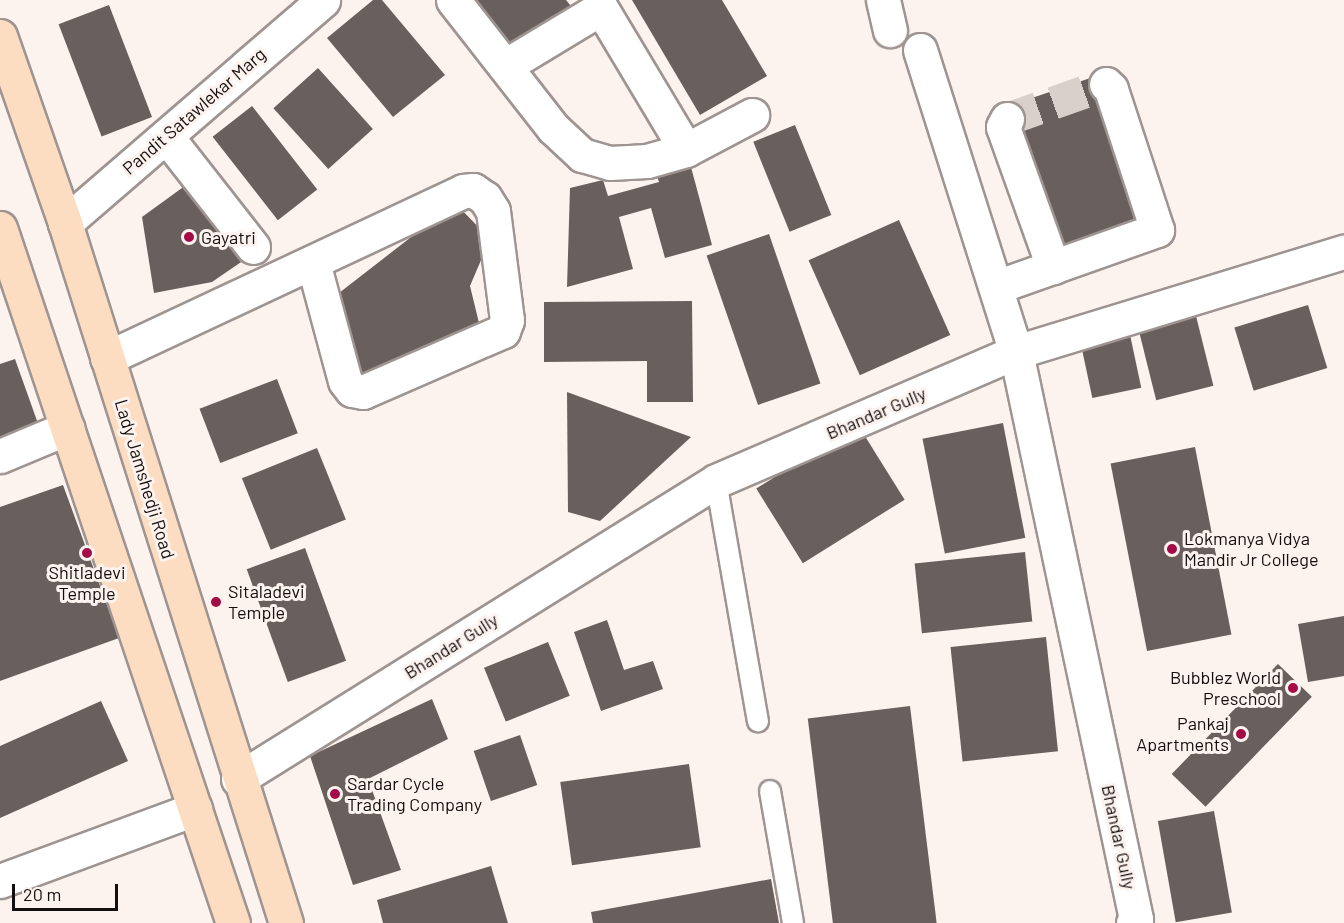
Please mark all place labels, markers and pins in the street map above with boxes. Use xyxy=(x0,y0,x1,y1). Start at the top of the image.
place label: Gayatri xyxy=(201,226,256,248)
marker: Gayatri xyxy=(182,230,196,244)
place label: Lokmanya Vidya Mandir Jr College xyxy=(1184,528,1319,570)
marker: Lokmanya Vidya Mandir Jr College xyxy=(1165,542,1179,556)
marker: Shitladevi Temple xyxy=(80,546,94,560)
place label: Shitladevi Temple xyxy=(48,562,126,604)
place label: Sitaladevi Temple xyxy=(228,581,305,624)
marker: Sitaladevi Temple xyxy=(209,595,223,609)
place label: Bubblez World Preschool xyxy=(1170,667,1281,710)
marker: Bubblez World Preschool xyxy=(1286,681,1300,695)
place label: Pankaj Apartments xyxy=(1136,713,1229,756)
marker: Pankaj Apartments xyxy=(1234,727,1248,741)
place label: Sardar Cycle Trading Company xyxy=(347,773,482,816)
marker: Sardar Cycle Trading Company xyxy=(328,787,342,801)

